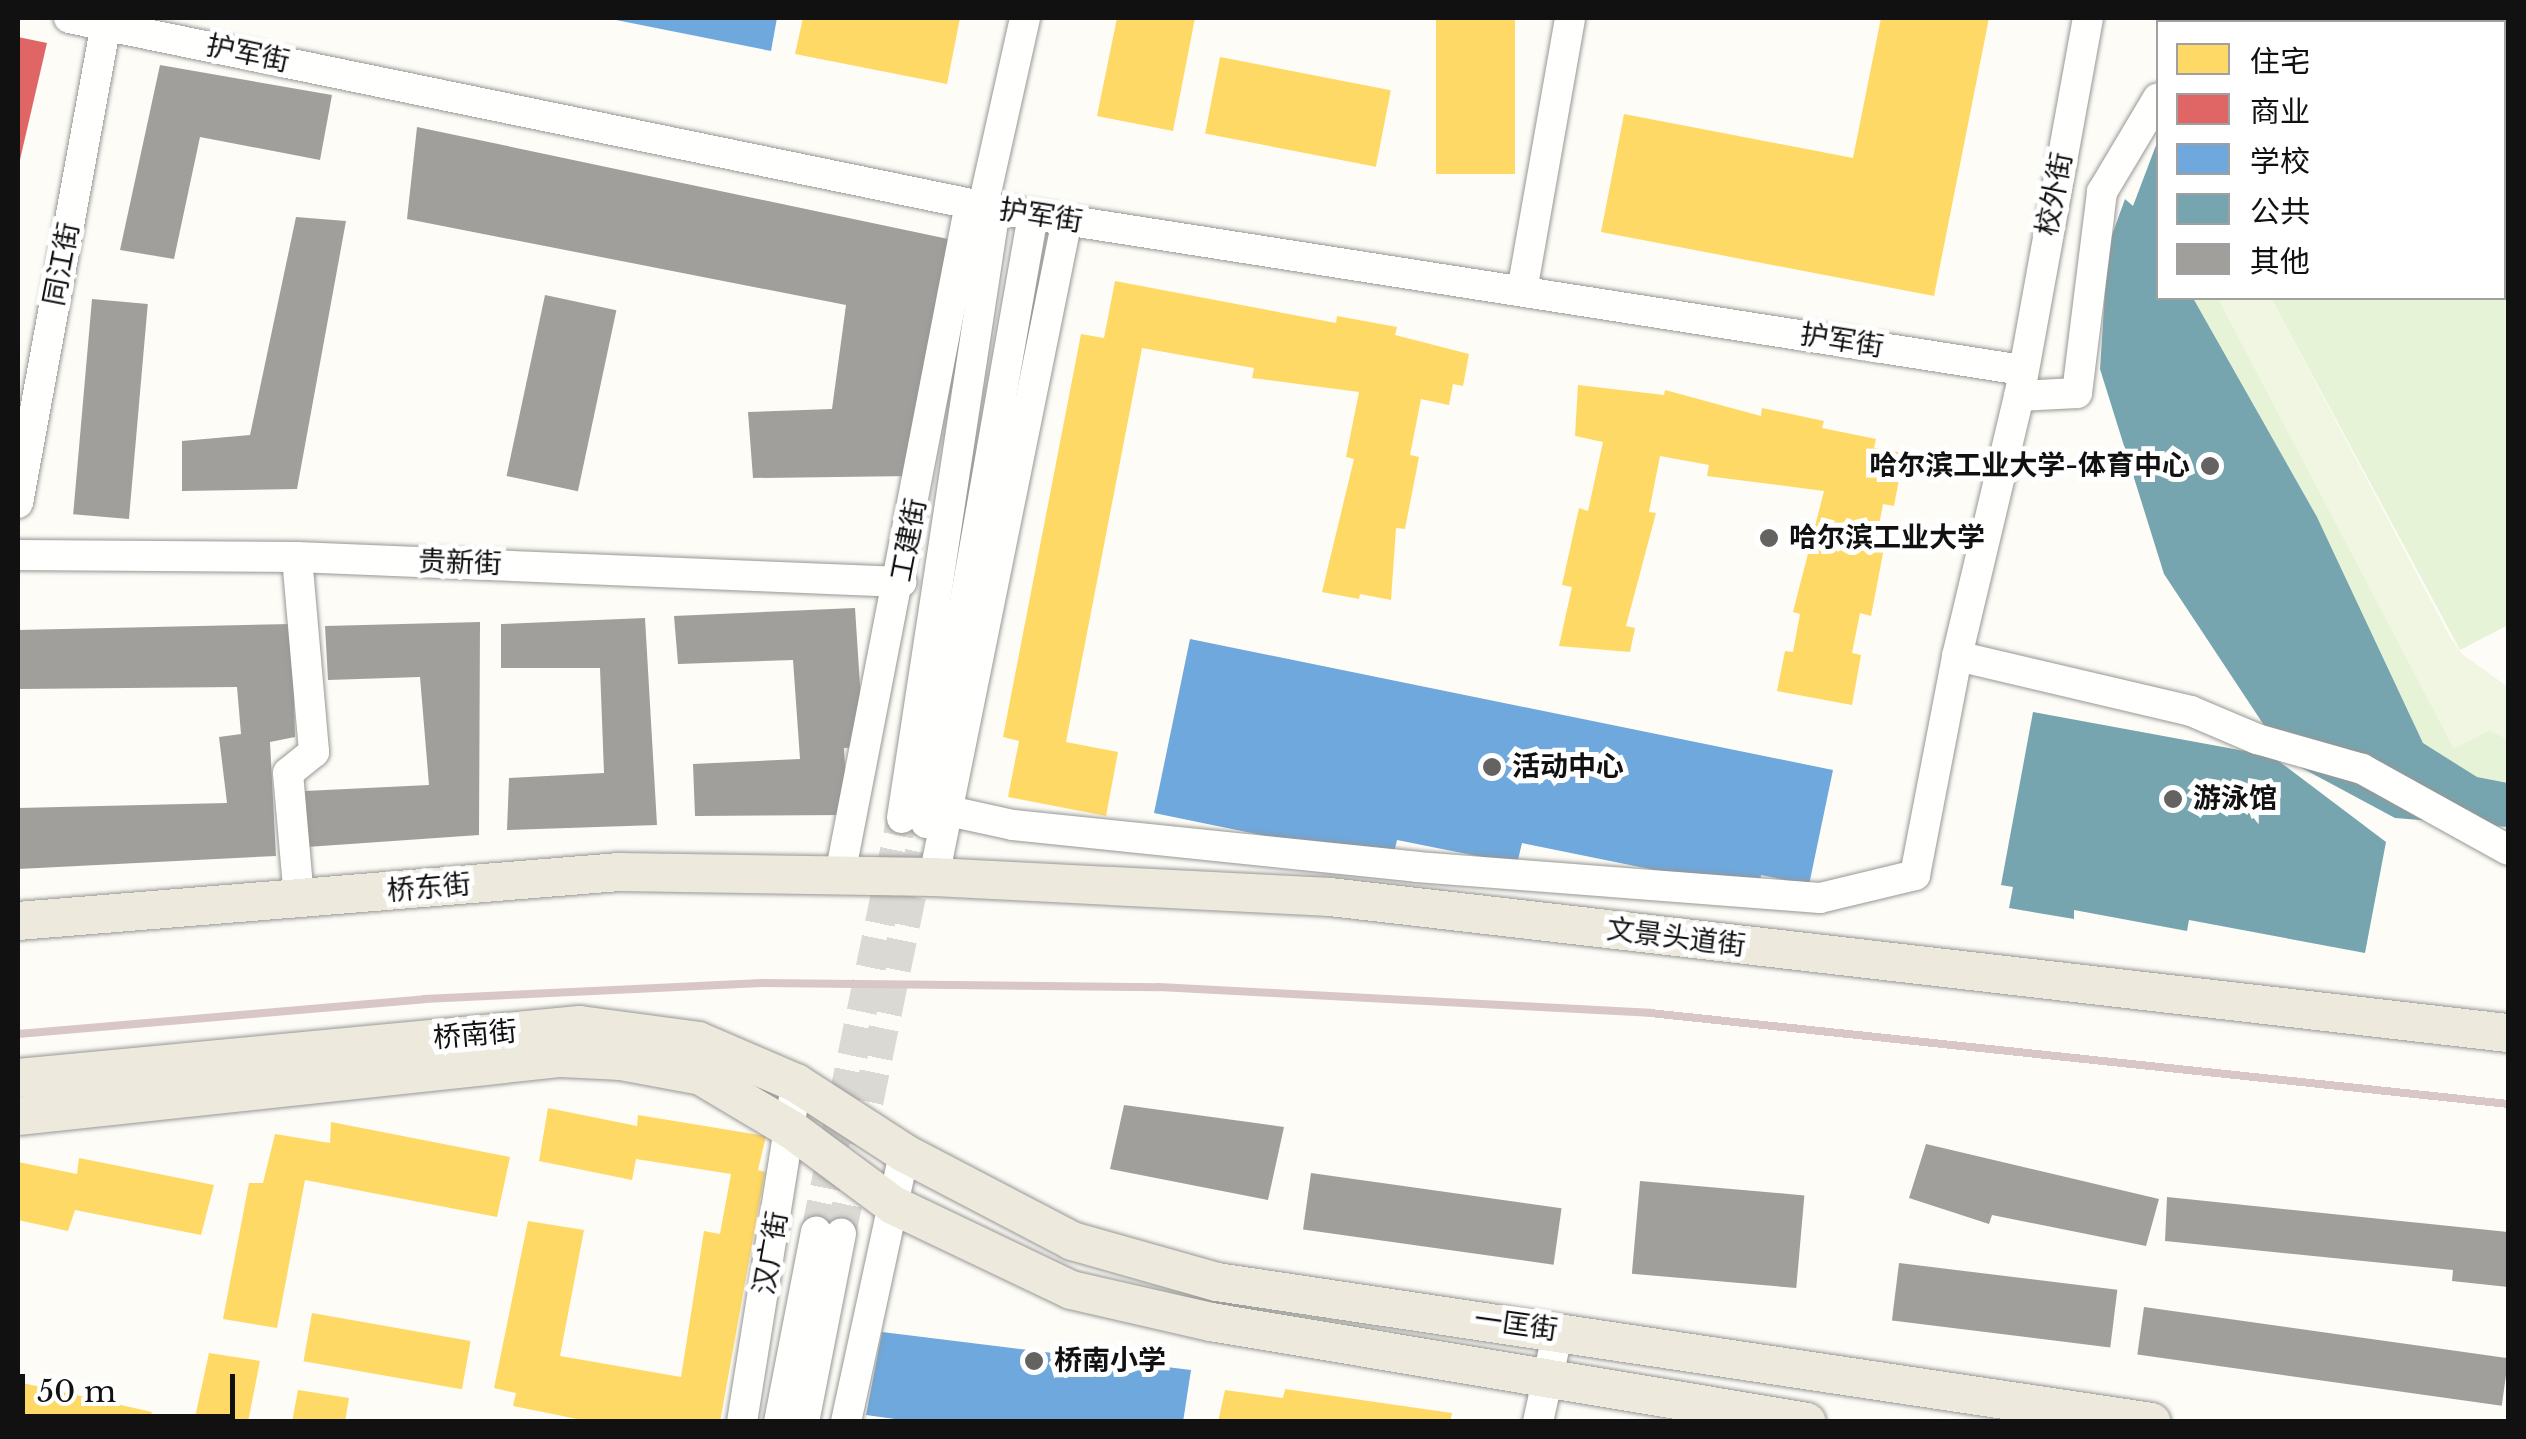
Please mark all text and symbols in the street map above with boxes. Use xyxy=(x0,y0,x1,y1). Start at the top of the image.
legend xyxy=(2156,20,2506,300)
street label: 护军街 xyxy=(203,29,293,79)
text: 住宅 xyxy=(2250,43,2310,80)
text: 商业 xyxy=(2250,93,2310,130)
text: 学校 xyxy=(2250,143,2310,180)
street label: 校外街 xyxy=(2030,150,2080,238)
street label: 护军街 xyxy=(997,193,1085,239)
text: 公共 xyxy=(2250,193,2310,230)
street label: 同江街 xyxy=(37,220,87,308)
text: 其他 xyxy=(2250,243,2310,280)
street label: 护军街 xyxy=(1798,318,1886,364)
place label: 哈尔滨工业大学-体育中心 xyxy=(1869,449,2190,483)
marker: 哈尔滨工业大学-体育中心 xyxy=(2199,455,2221,477)
street label: 工建街 xyxy=(884,496,934,584)
place label: 哈尔滨工业大学 xyxy=(1789,521,1985,555)
marker: 哈尔滨工业大学 xyxy=(1758,527,1780,549)
street label: 贵新街 xyxy=(417,545,503,581)
place label: 活动中心 xyxy=(1512,750,1624,784)
marker: 活动中心 xyxy=(1481,756,1503,778)
place label: 游泳馆 xyxy=(2193,782,2277,816)
marker: 游泳馆 xyxy=(2162,788,2184,810)
street label: 桥东街 xyxy=(386,868,472,908)
street label: 文景头道街 xyxy=(1604,913,1748,963)
street label: 桥南街 xyxy=(432,1015,518,1055)
street label: 汉广街 xyxy=(747,1209,795,1297)
street label: 一匡街 xyxy=(1472,1303,1560,1347)
place label: 桥南小学 xyxy=(1054,1344,1166,1378)
marker: 桥南小学 xyxy=(1023,1350,1045,1372)
scale bar xyxy=(25,1354,240,1416)
text: 50 m xyxy=(37,1373,116,1410)

